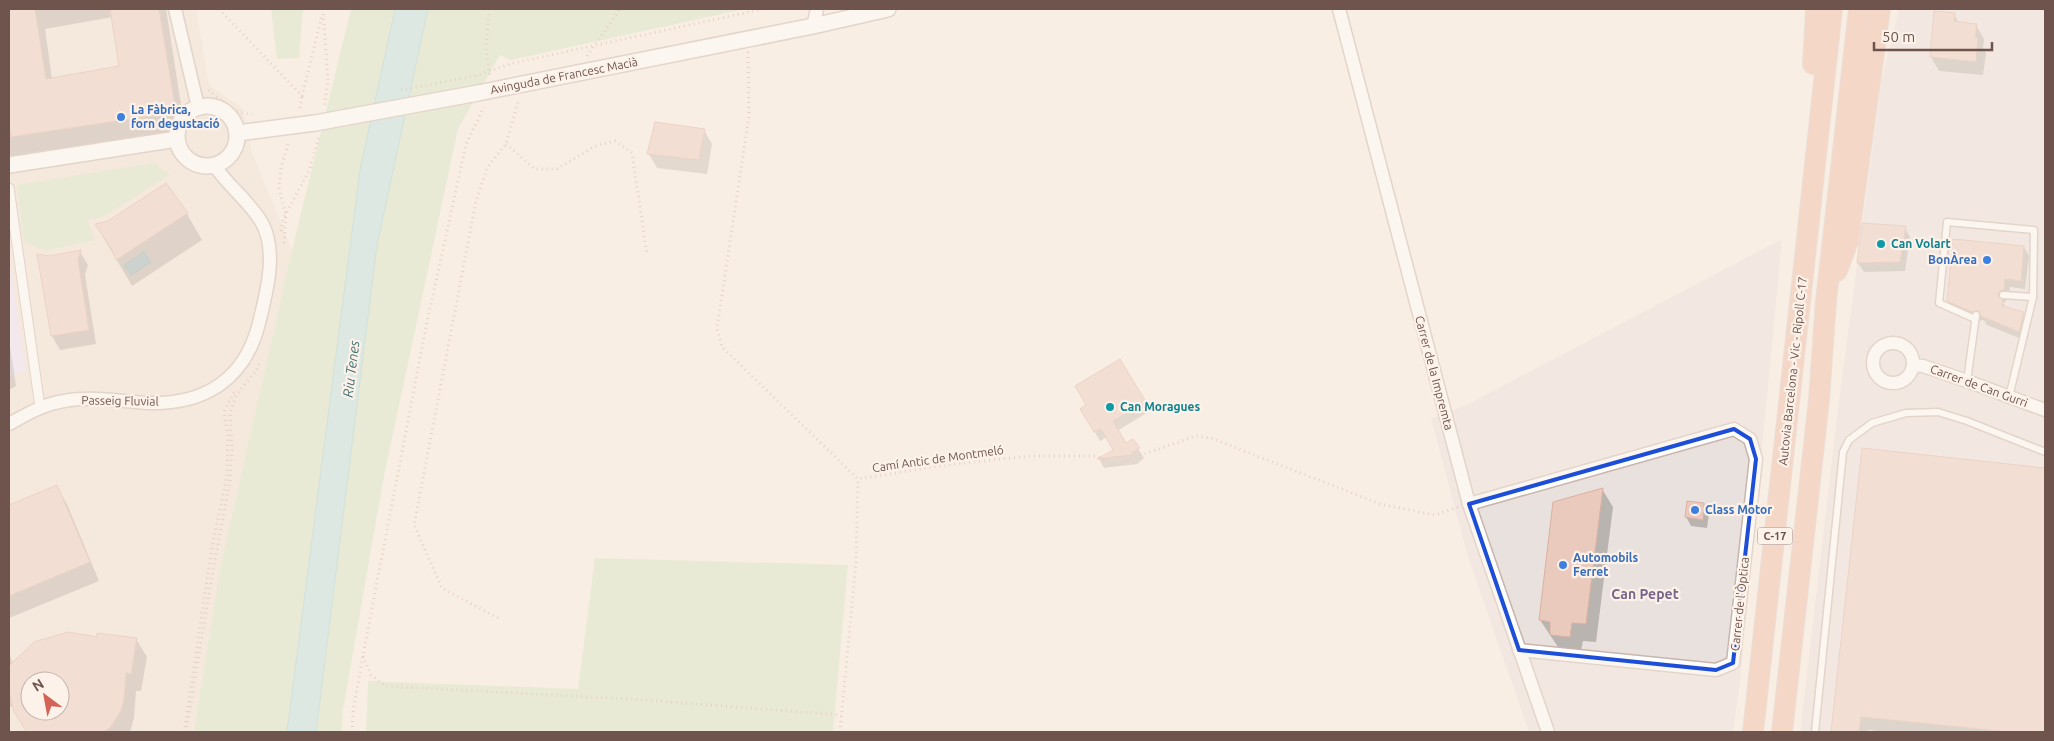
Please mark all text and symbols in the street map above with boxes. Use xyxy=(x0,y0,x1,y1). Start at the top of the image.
scale bar xyxy=(1874,20,1992,52)
text: 50 m xyxy=(1882,28,1915,45)
street label: Avinguda de Francesc Macià xyxy=(489,55,639,96)
place label: La Fàbrica, forn degustació xyxy=(131,103,220,130)
marker: La Fàbrica, forn degustació xyxy=(115,111,127,123)
place label: Can Volart xyxy=(1891,237,1951,250)
marker: Can Volart xyxy=(1875,238,1887,250)
place label: BonÀrea xyxy=(1928,251,1977,266)
marker: BonÀrea xyxy=(1981,254,1993,266)
street label: Autovia Barcelona - Vic - Ripoll C-17 xyxy=(1776,276,1809,466)
street label: Carrer de la Impremta xyxy=(1413,314,1456,431)
water label: Riu Tenes xyxy=(340,339,362,398)
street label: Carrer de Can Gurri xyxy=(1929,362,2030,409)
street label: Passeig Fluvial xyxy=(81,393,159,408)
place label: Can Moragues xyxy=(1120,400,1200,413)
marker: Can Moragues xyxy=(1104,401,1116,413)
street label: Camí Antic de Montmeló xyxy=(871,443,1005,474)
place label: Class Motor xyxy=(1705,503,1772,516)
marker: Class Motor xyxy=(1689,504,1701,516)
road number: C-17 xyxy=(1758,528,1792,544)
place label: Automobils Ferret xyxy=(1573,551,1638,578)
street label: Carrer de l'Òptica xyxy=(1728,556,1751,652)
marker: Automobils Ferret xyxy=(1557,559,1569,571)
district label: Can Pepet xyxy=(1611,586,1679,602)
north arrow xyxy=(20,671,70,721)
text: N xyxy=(29,675,47,695)

